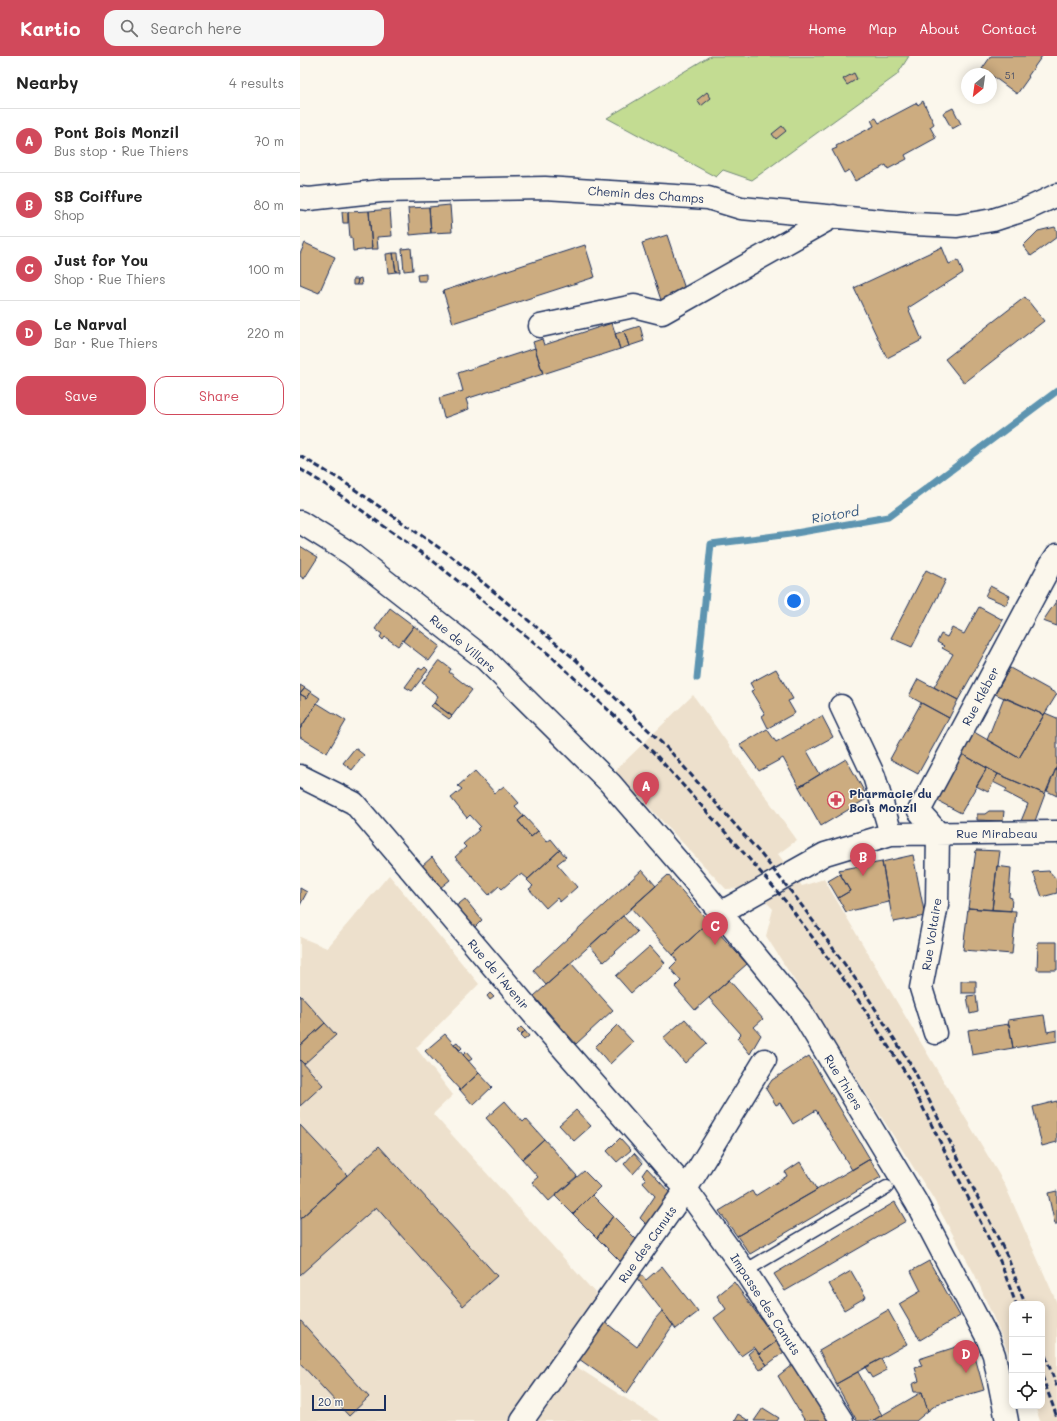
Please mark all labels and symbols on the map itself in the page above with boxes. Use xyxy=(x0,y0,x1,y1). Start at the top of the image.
north arrow xyxy=(961,68,997,104)
house number: 51 xyxy=(1005,68,1015,82)
street label: Chemin des Champs xyxy=(587,182,705,206)
water label: Riotord xyxy=(810,501,861,527)
your location xyxy=(784,591,804,611)
street label: Rue de Villars xyxy=(427,611,499,675)
street label: Rue Kléber xyxy=(958,664,1002,728)
pin: A xyxy=(633,772,659,805)
place label: Pharmacie du Bois Monzil xyxy=(849,785,932,815)
pharmacy icon: Pharmacie du Bois Monzil xyxy=(826,790,846,810)
street label: Rue Mirabeau xyxy=(956,825,1038,841)
pin: B xyxy=(850,843,876,876)
street label: Rue Voltaire xyxy=(917,897,945,971)
pin: C xyxy=(702,912,728,945)
street label: Rue de l'Avenir xyxy=(465,935,533,1013)
street label: Rue Thiers xyxy=(821,1051,867,1113)
street label: Rue des Canuts xyxy=(614,1202,680,1286)
street label: Impasse des Canuts xyxy=(727,1250,805,1358)
pin: D xyxy=(953,1340,979,1373)
scale bar xyxy=(312,1393,386,1412)

